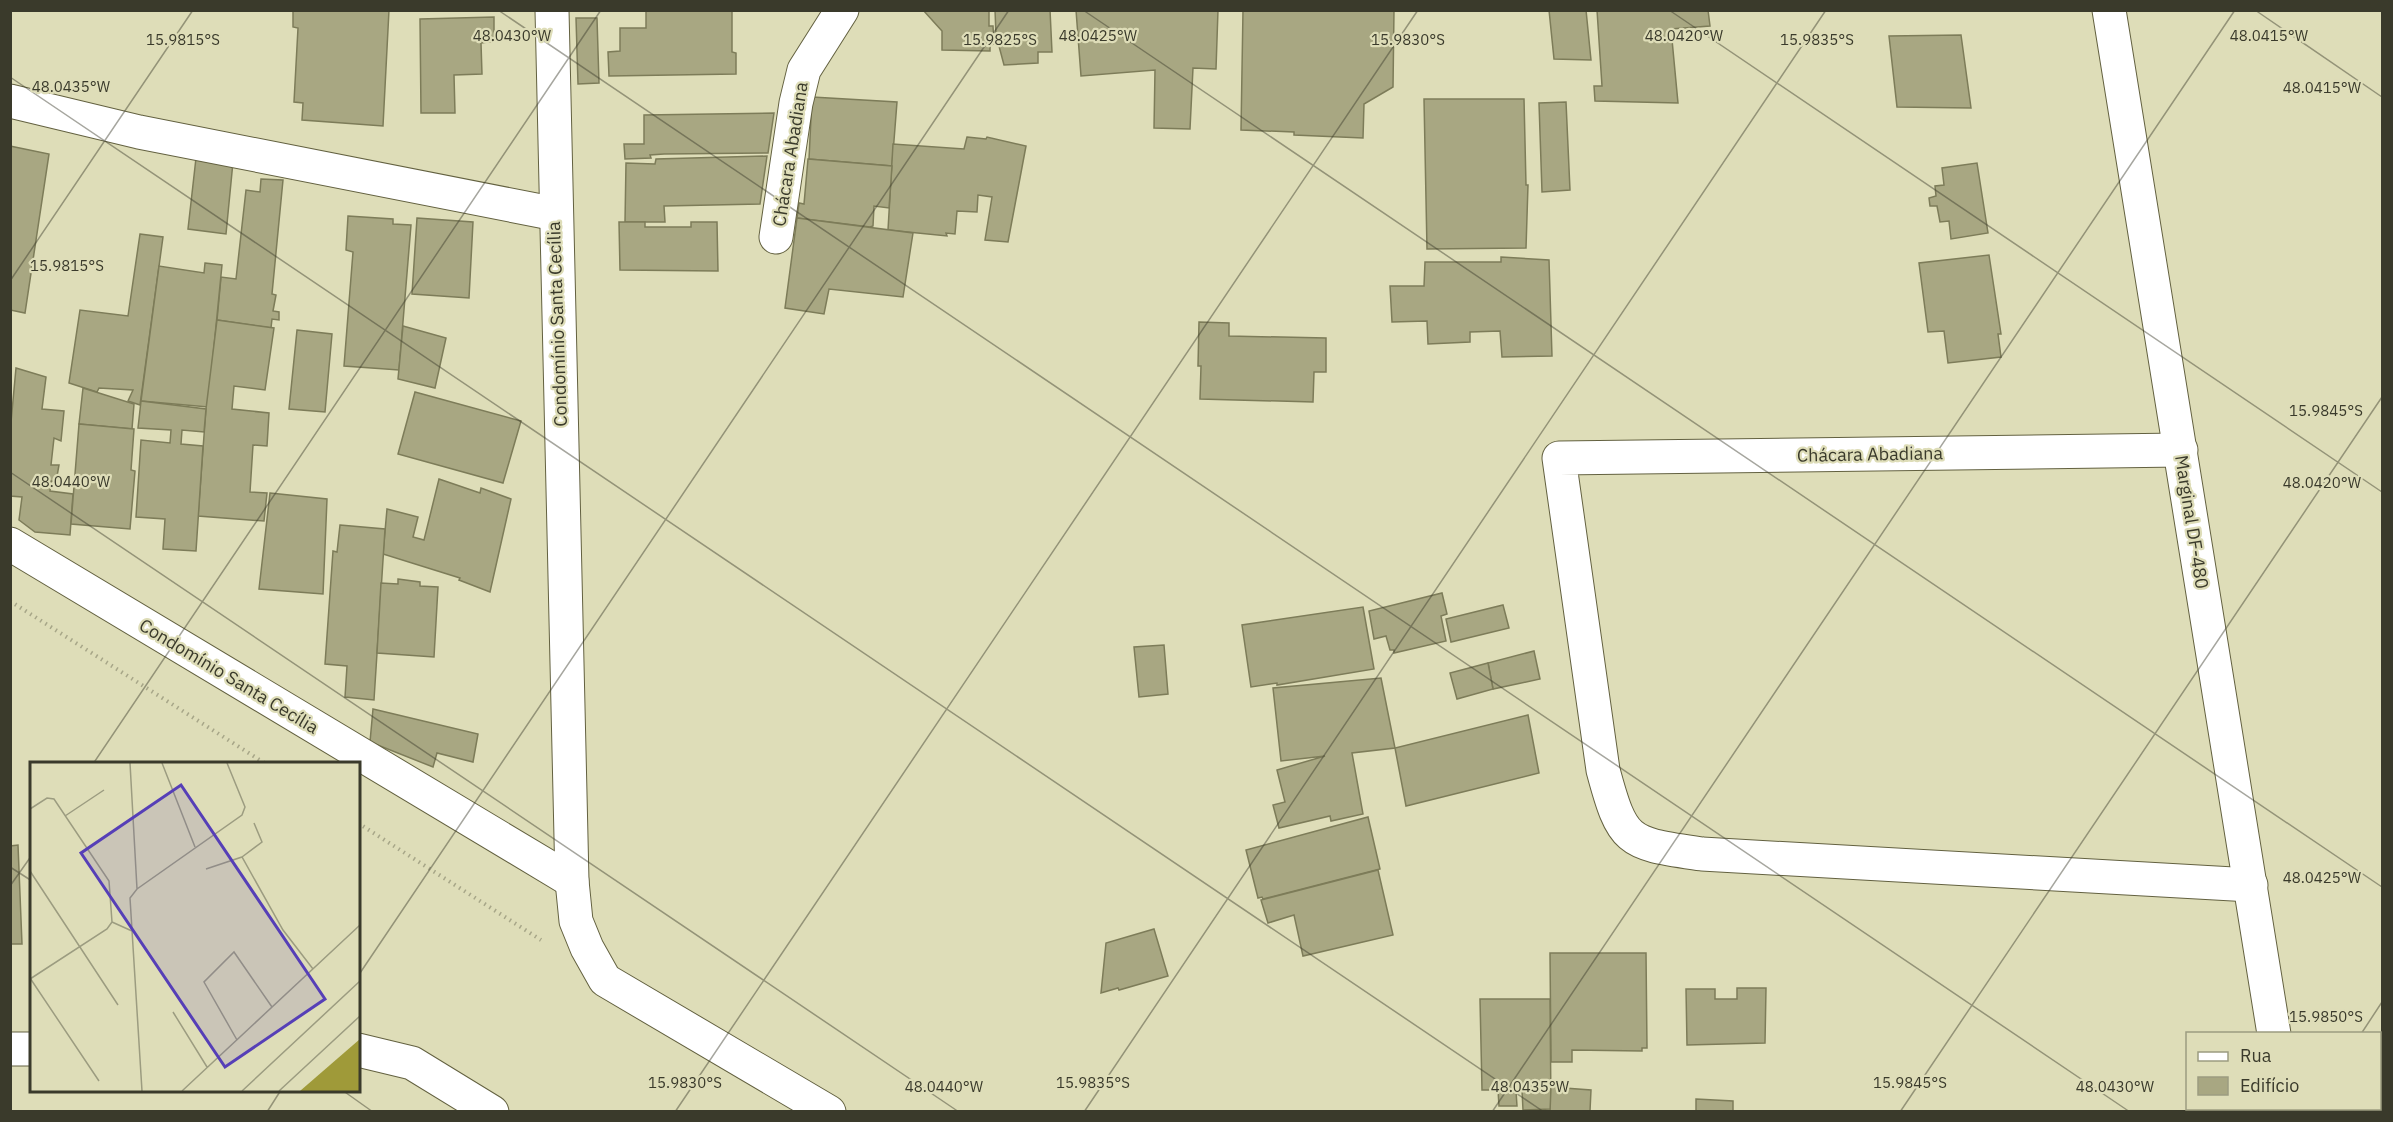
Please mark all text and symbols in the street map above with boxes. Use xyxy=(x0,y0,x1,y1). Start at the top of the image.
text: 48.0430°W xyxy=(473,26,552,45)
text: 48.0425°W xyxy=(1059,26,1138,45)
text: 48.0420°W xyxy=(1645,26,1724,45)
text: 48.0415°W xyxy=(2230,26,2309,45)
text: 15.9815°S xyxy=(146,30,220,49)
text: 15.9825°S xyxy=(963,30,1037,49)
text: 15.9830°S xyxy=(1371,30,1445,49)
text: 15.9835°S xyxy=(1780,30,1854,49)
text: 48.0435°W xyxy=(32,77,111,96)
text: 48.0415°W xyxy=(2283,78,2362,97)
street label: Chácara Abadiana xyxy=(767,80,813,228)
street label: Condomínio Santa Cecília xyxy=(542,221,572,427)
text: 15.9815°S xyxy=(30,256,104,275)
text: 15.9845°S xyxy=(2289,401,2363,420)
street label: Chácara Abadiana xyxy=(1797,441,1944,467)
street label: Marginal DF-480 xyxy=(2170,453,2214,591)
text: 48.0440°W xyxy=(32,472,111,491)
text: 48.0420°W xyxy=(2283,473,2362,492)
street label: Condomínio Santa Cecília xyxy=(135,613,323,739)
inset map xyxy=(30,762,360,1092)
text: 48.0425°W xyxy=(2283,868,2362,887)
text: 15.9850°S xyxy=(2289,1007,2363,1026)
legend xyxy=(2186,1032,2381,1110)
text: Rua xyxy=(2240,1044,2272,1067)
text: 15.9830°S xyxy=(648,1073,722,1092)
text: 15.9835°S xyxy=(1056,1073,1130,1092)
text: 15.9845°S xyxy=(1873,1073,1947,1092)
text: Edifício xyxy=(2240,1074,2299,1097)
text: 48.0440°W xyxy=(905,1077,984,1096)
text: 48.0435°W xyxy=(1491,1077,1570,1096)
text: 48.0430°W xyxy=(2076,1077,2155,1096)

